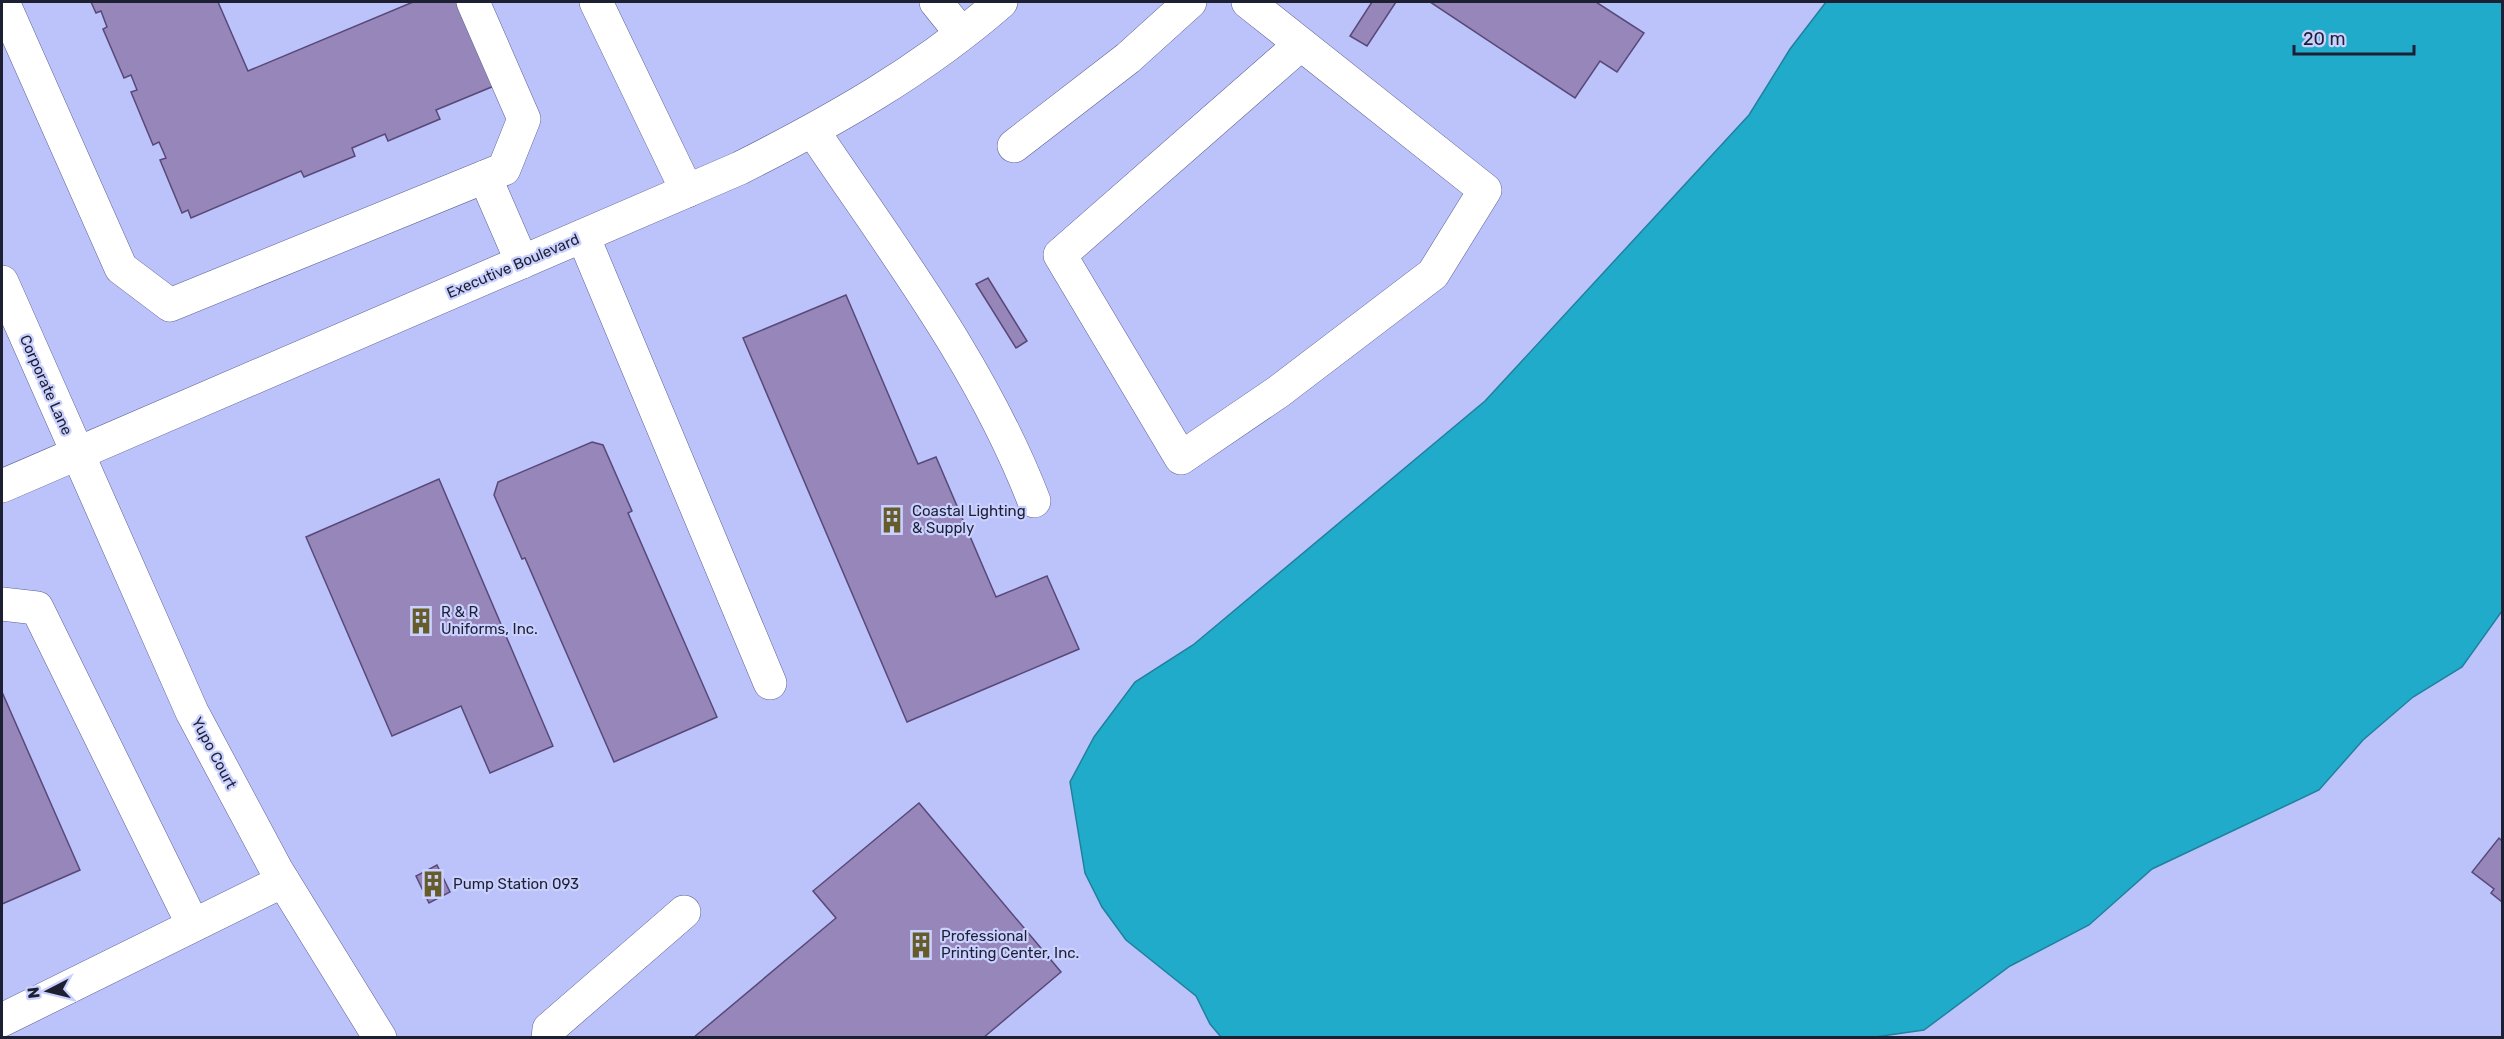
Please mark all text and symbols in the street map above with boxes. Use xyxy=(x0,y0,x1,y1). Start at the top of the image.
scale bar xyxy=(2294,18,2414,56)
text: 20 m xyxy=(2303,28,2345,50)
street label: Executive Boulevard xyxy=(444,230,582,302)
street label: Corporate Lane xyxy=(16,332,76,438)
place label: Coastal Lighting & Supply xyxy=(912,502,1026,537)
building icon: Coastal Lighting & Supply xyxy=(877,505,907,535)
place label: R & R Uniforms, Inc. xyxy=(441,603,538,638)
building icon: R & R Uniforms, Inc. xyxy=(406,606,436,636)
street label: Yupo Court xyxy=(188,714,240,792)
building icon: Pump Station 093 xyxy=(418,869,448,899)
place label: Pump Station 093 xyxy=(453,875,579,893)
place label: Professional Printing Center, Inc. xyxy=(941,927,1079,962)
building icon: Professional Printing Center, Inc. xyxy=(906,930,936,960)
north arrow xyxy=(18,961,78,1021)
text: N xyxy=(23,986,44,1000)

